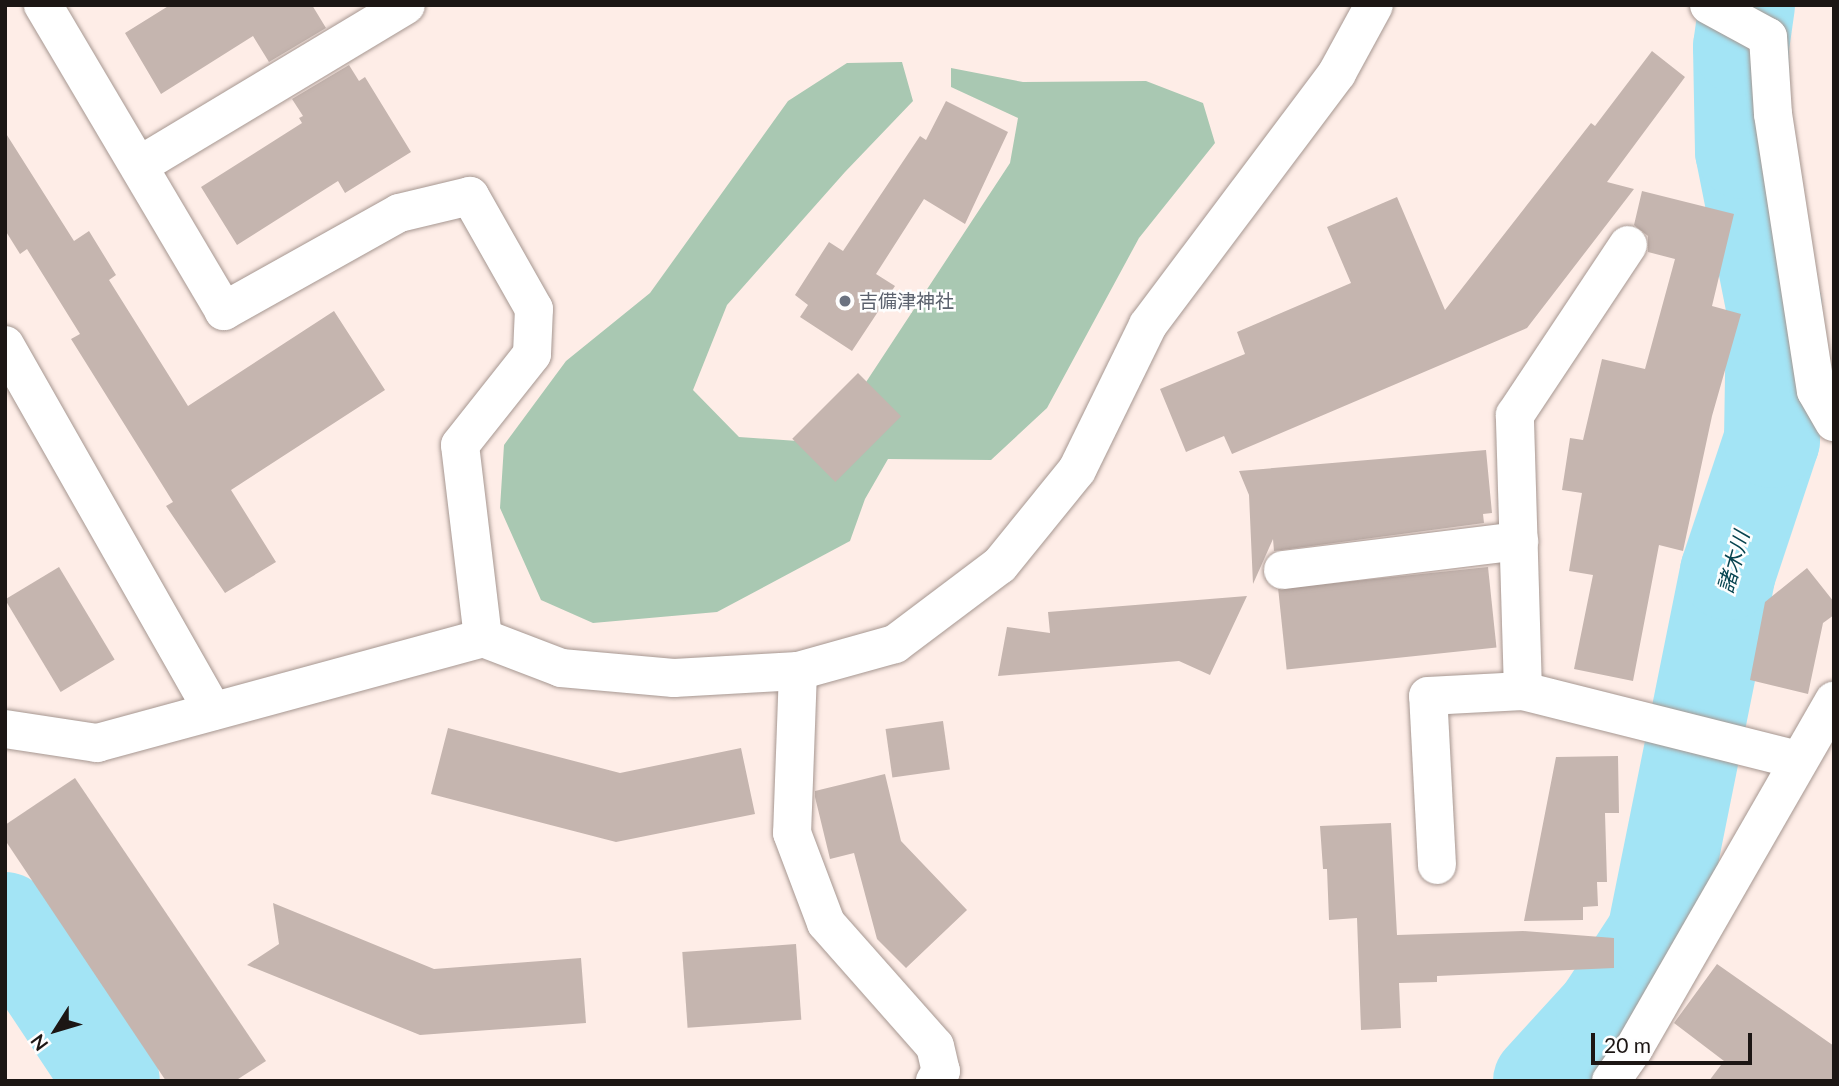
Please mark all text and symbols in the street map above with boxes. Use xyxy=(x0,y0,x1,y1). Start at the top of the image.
place label: 吉備津神社 xyxy=(859,290,954,312)
marker: 吉備津神社 xyxy=(837,293,853,309)
water label: 諸木川 xyxy=(1712,528,1754,596)
north arrow xyxy=(21,995,91,1065)
scale bar xyxy=(1594,1020,1755,1064)
text: N xyxy=(25,1030,52,1056)
text: 20 m xyxy=(1604,1032,1651,1057)

